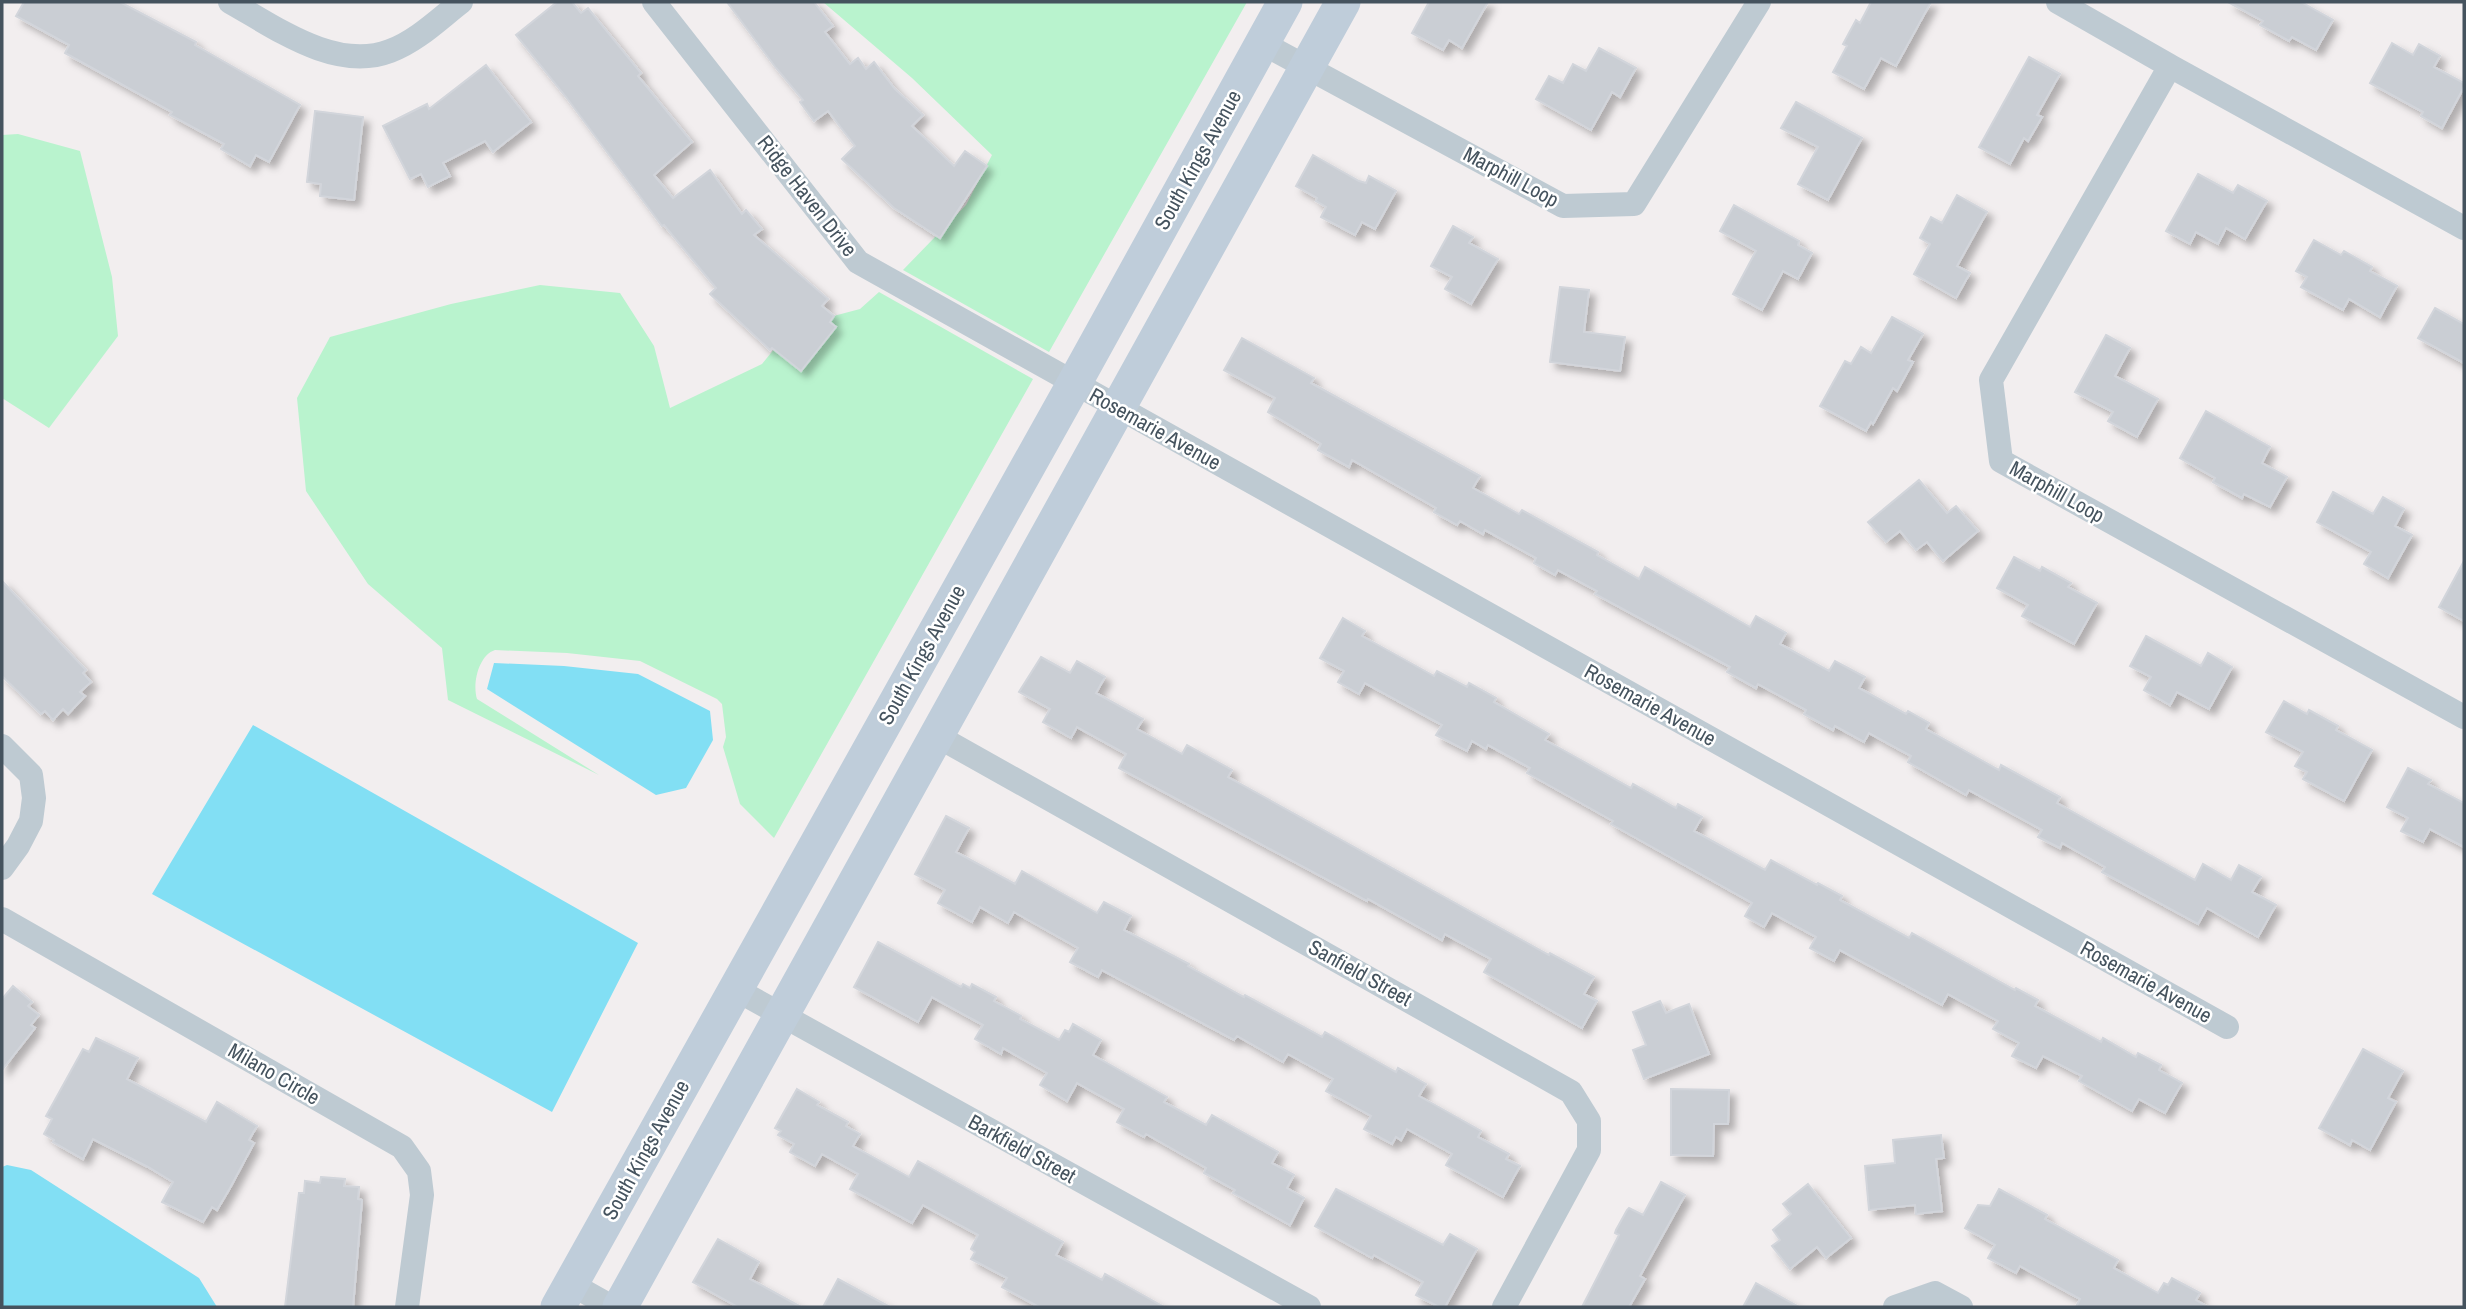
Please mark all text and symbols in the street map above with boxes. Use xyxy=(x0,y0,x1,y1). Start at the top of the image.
street label: South Kings Avenue xyxy=(1147,85,1248,235)
street label: Ridge Haven Drive xyxy=(751,129,864,262)
street label: Marphill Loop xyxy=(1458,139,1564,214)
street label: Rosemarie Avenue xyxy=(1084,380,1226,477)
street label: Marphill Loop xyxy=(2005,454,2110,530)
street label: South Kings Avenue xyxy=(871,580,972,730)
street label: Rosemarie Avenue xyxy=(1579,656,1721,753)
street label: Sanfield Street xyxy=(1303,932,1417,1013)
street label: Rosemarie Avenue xyxy=(2075,933,2217,1030)
street label: Milano Circle xyxy=(223,1036,325,1111)
street label: South Kings Avenue xyxy=(595,1075,696,1225)
street label: Barkfield Street xyxy=(963,1107,1081,1190)

